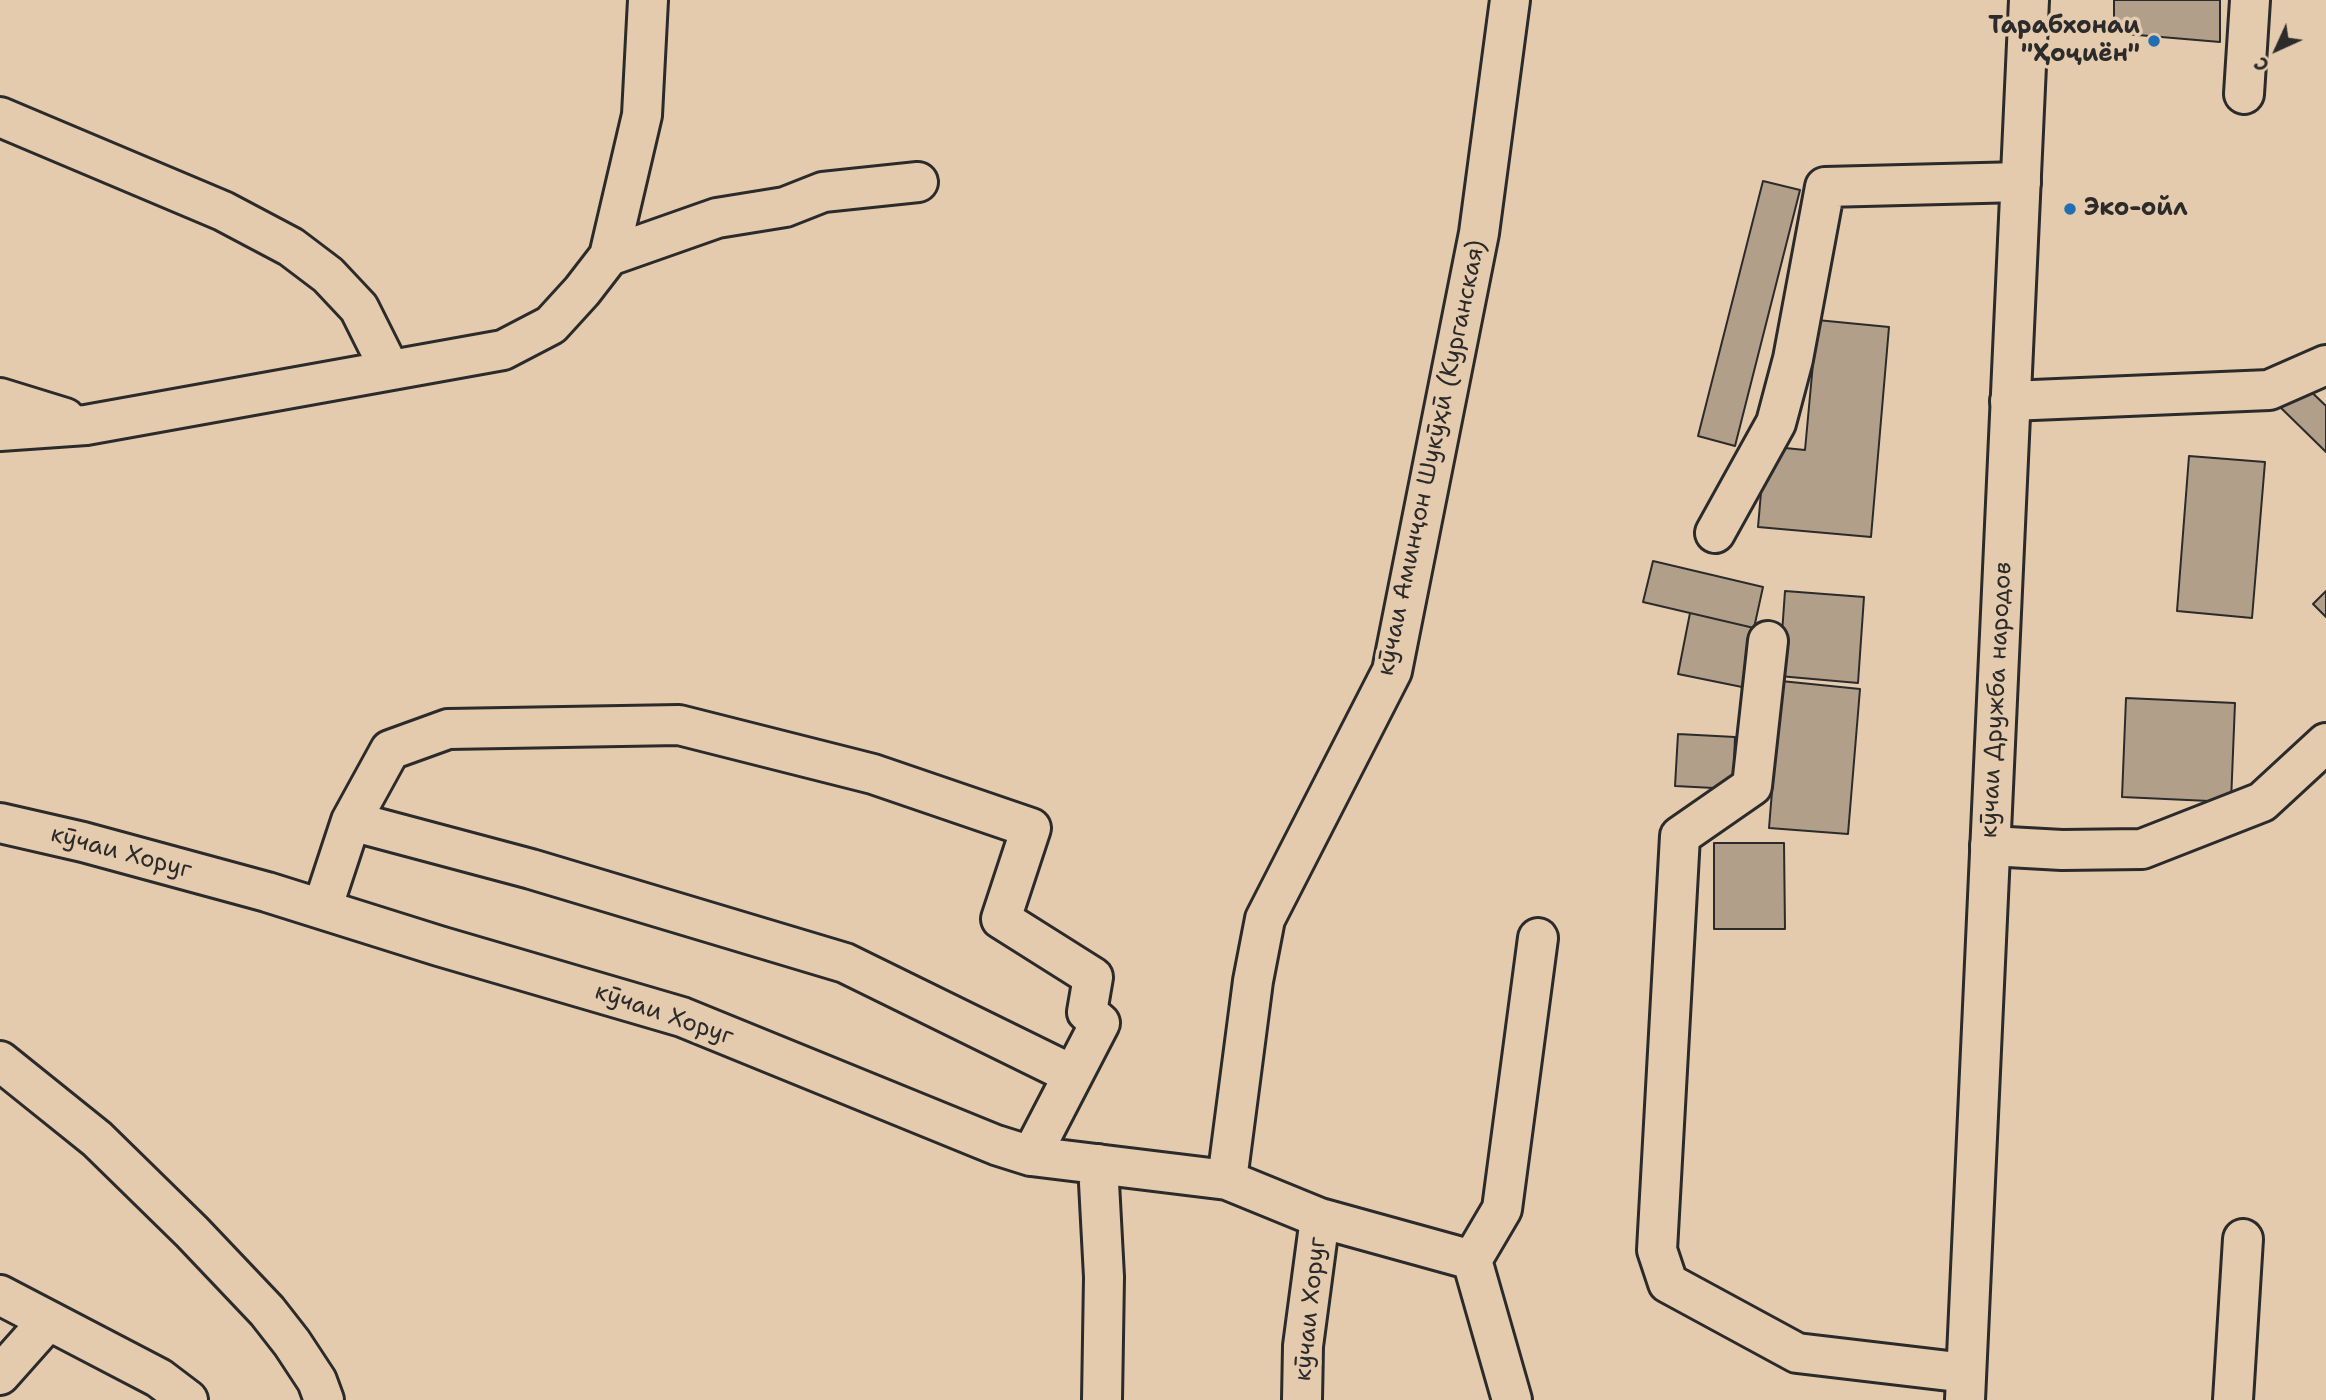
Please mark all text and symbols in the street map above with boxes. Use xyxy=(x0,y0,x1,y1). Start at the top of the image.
place label: Тарабхонаи "Ҳоҷиён" xyxy=(1988,13,2140,69)
north arrow xyxy=(2242,14,2312,84)
marker: Тарабхонаи "Ҳоҷиён" xyxy=(2146,33,2162,49)
text: С xyxy=(2249,51,2275,77)
place label: Эко-ойл xyxy=(2084,195,2188,223)
marker: Эко-ойл xyxy=(2062,201,2078,217)
street label: кӯчаи Аминҷон Шукӯҳӣ (Курганская) xyxy=(1372,238,1492,678)
street label: кӯчаи Дружба народов xyxy=(1975,561,2019,839)
street label: кӯчаи Хоруг xyxy=(47,820,195,886)
street label: кӯчаи Хоруг xyxy=(591,978,737,1052)
street label: кӯчаи Хоруг xyxy=(1289,1235,1333,1383)

